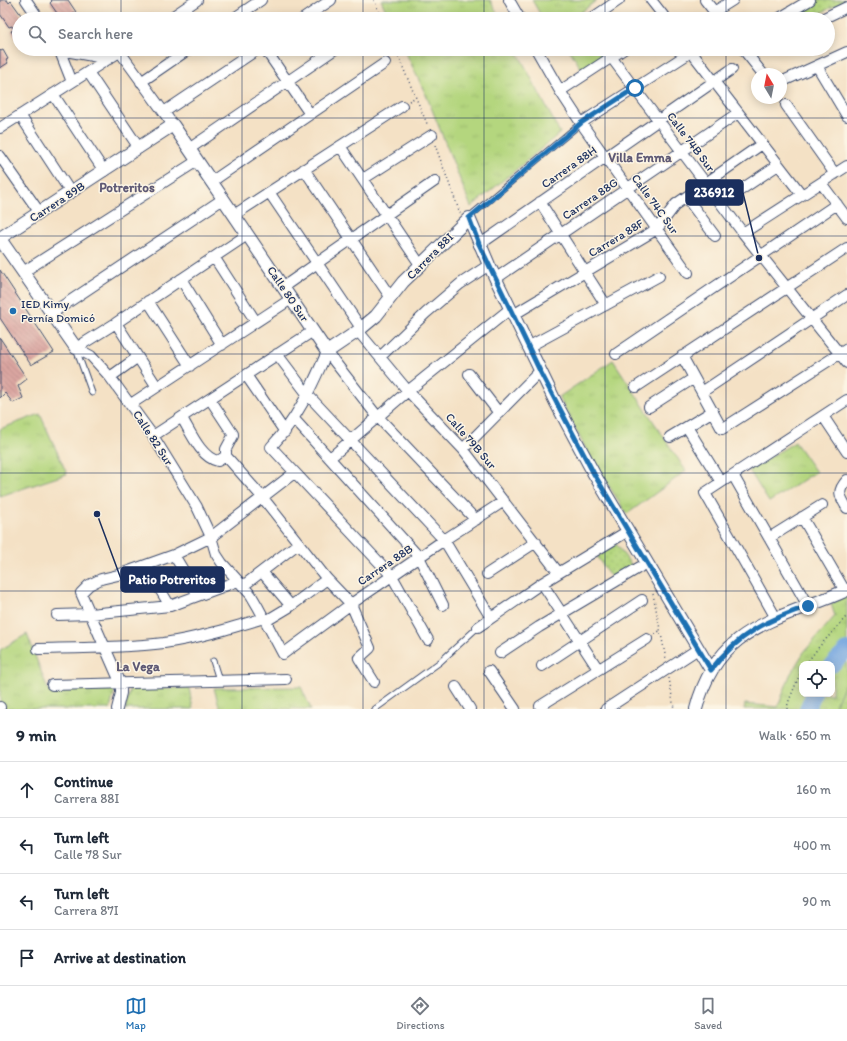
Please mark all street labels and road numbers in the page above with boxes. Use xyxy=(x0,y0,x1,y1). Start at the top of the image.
street label: Calle 74B Sur xyxy=(664,109,718,175)
street label: Carrera 88H xyxy=(539,143,599,191)
street label: Calle 74C Sur xyxy=(629,171,682,237)
street label: Carrera 88G xyxy=(560,175,620,223)
street label: Carrera 89B xyxy=(27,179,88,225)
street label: Carrera 88F xyxy=(586,216,647,260)
street label: Carrera 88I xyxy=(404,230,456,282)
street label: Calle 80 Sur xyxy=(264,264,312,325)
street label: Calle 82 Sur xyxy=(130,408,176,468)
street label: Calle 79B Sur xyxy=(443,410,499,472)
street label: Carrera 88B xyxy=(355,541,415,589)

